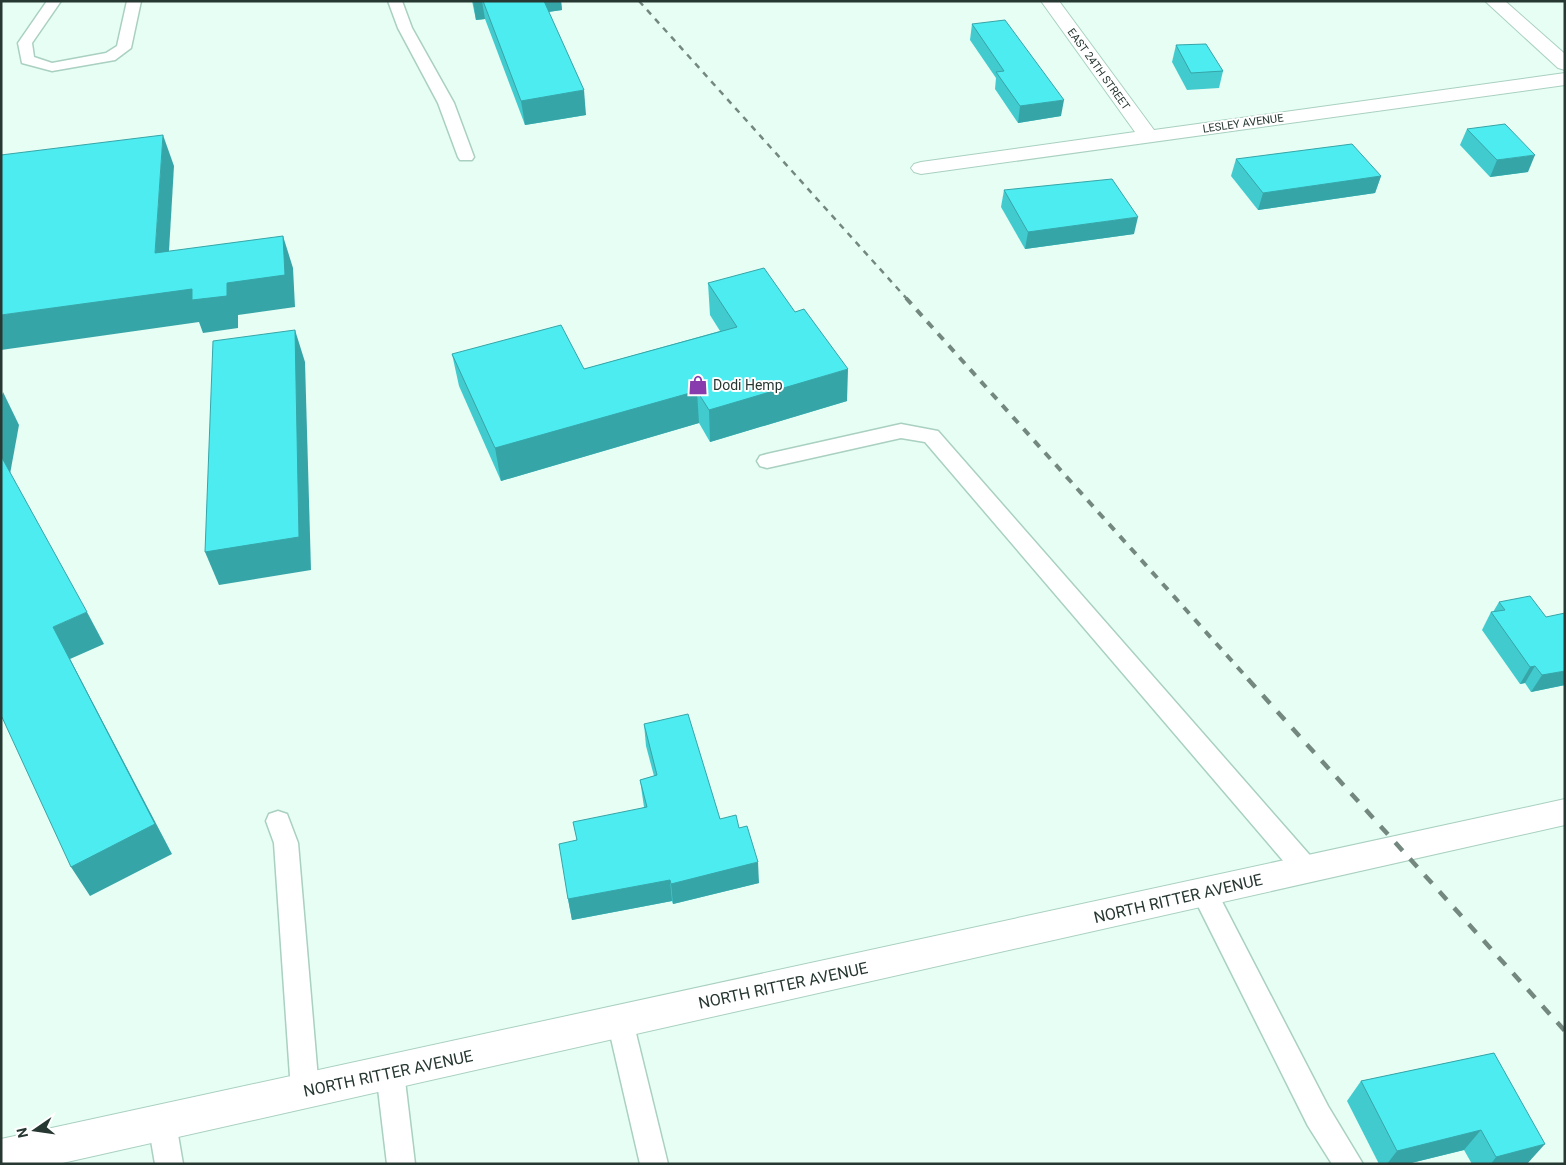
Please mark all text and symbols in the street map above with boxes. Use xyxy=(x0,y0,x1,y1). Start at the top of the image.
street label: EAST 24TH STREET xyxy=(1065,26,1133,113)
street label: LESLEY AVENUE xyxy=(1202,111,1284,136)
shop icon: Dodi Hemp xyxy=(687,374,709,396)
place label: Dodi Hemp xyxy=(713,377,783,393)
street label: NORTH RITTER AVENUE xyxy=(1092,870,1264,927)
street label: NORTH RITTER AVENUE xyxy=(697,958,870,1013)
street label: NORTH RITTER AVENUE xyxy=(302,1046,475,1101)
north arrow xyxy=(10,1105,60,1155)
text: N xyxy=(13,1126,31,1140)

